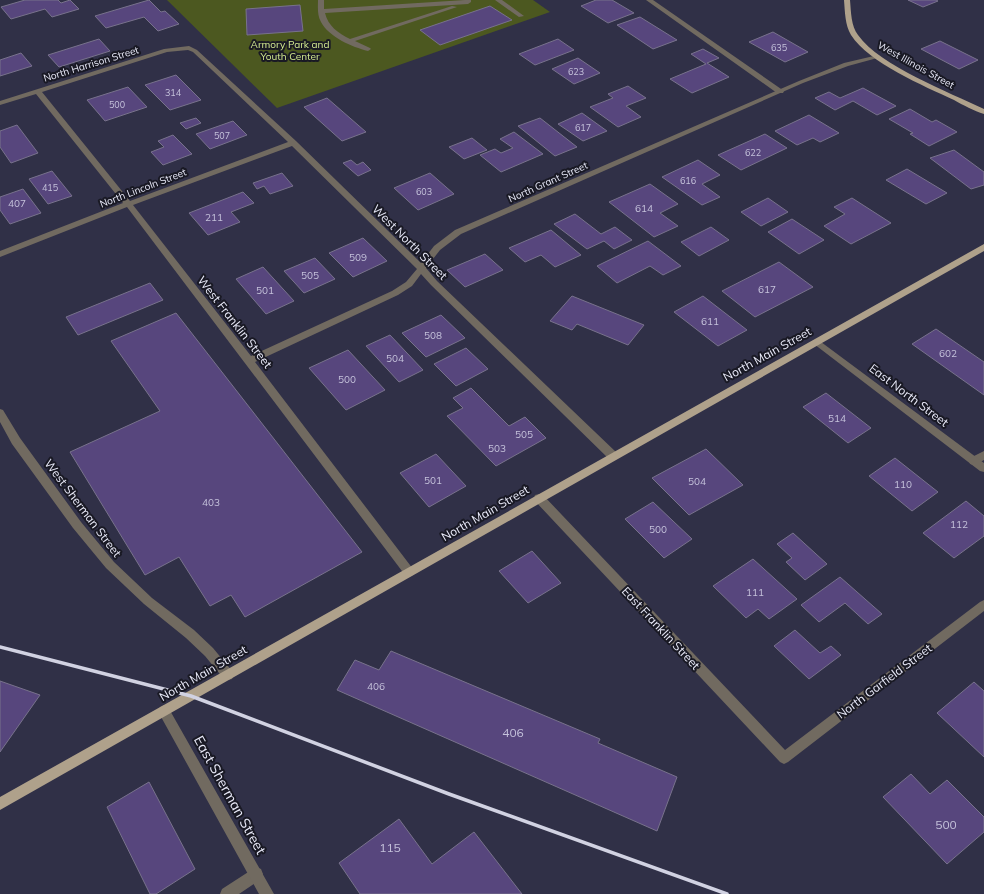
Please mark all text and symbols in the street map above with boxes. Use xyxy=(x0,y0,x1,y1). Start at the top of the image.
park label: Armory Park and Youth Center xyxy=(251,38,329,63)
street label: West Illinois Street xyxy=(875,38,957,92)
house number: 635 xyxy=(771,42,788,53)
street label: North Harrison Street xyxy=(42,43,141,85)
house number: 623 xyxy=(568,66,584,77)
house number: 314 xyxy=(165,87,182,98)
house number: 500 xyxy=(109,99,125,110)
house number: 617 xyxy=(575,122,591,133)
house number: 507 xyxy=(214,130,230,141)
house number: 622 xyxy=(745,147,761,158)
street label: North Grant Street xyxy=(506,158,590,205)
street label: North Lincoln Street xyxy=(98,165,189,211)
house number: 616 xyxy=(680,175,696,186)
house number: 415 xyxy=(42,182,59,193)
house number: 603 xyxy=(416,186,432,197)
house number: 407 xyxy=(8,197,26,210)
street label: West North Street xyxy=(369,201,451,283)
house number: 614 xyxy=(635,202,653,215)
house number: 211 xyxy=(205,211,223,224)
house number: 509 xyxy=(349,251,367,264)
house number: 505 xyxy=(301,269,319,282)
street label: West Franklin Street xyxy=(194,273,276,371)
house number: 617 xyxy=(758,283,776,296)
house number: 501 xyxy=(256,284,274,297)
house number: 611 xyxy=(701,315,719,328)
street label: North Main Street xyxy=(720,324,814,384)
house number: 508 xyxy=(424,329,442,342)
house number: 602 xyxy=(939,347,957,360)
house number: 504 xyxy=(386,352,404,365)
street label: East North Street xyxy=(866,360,952,430)
house number: 500 xyxy=(338,373,356,386)
house number: 514 xyxy=(828,412,846,425)
house number: 505 xyxy=(515,428,533,441)
house number: 503 xyxy=(488,442,506,455)
street label: West Sherman Street xyxy=(41,456,125,560)
house number: 501 xyxy=(424,474,442,487)
house number: 504 xyxy=(688,475,706,488)
house number: 110 xyxy=(894,478,912,491)
street label: North Main Street xyxy=(439,482,531,544)
house number: 403 xyxy=(202,496,220,509)
house number: 112 xyxy=(950,518,968,531)
house number: 500 xyxy=(649,523,667,536)
street label: East Franklin Street xyxy=(619,583,703,673)
house number: 111 xyxy=(746,586,764,599)
street label: North Garfield Street xyxy=(833,640,935,722)
street label: North Main Street xyxy=(157,642,249,704)
house number: 406 xyxy=(367,680,385,693)
house number: 406 xyxy=(502,725,524,740)
street label: East Sherman Street xyxy=(190,733,270,858)
house number: 500 xyxy=(935,817,957,832)
house number: 115 xyxy=(379,840,401,855)

